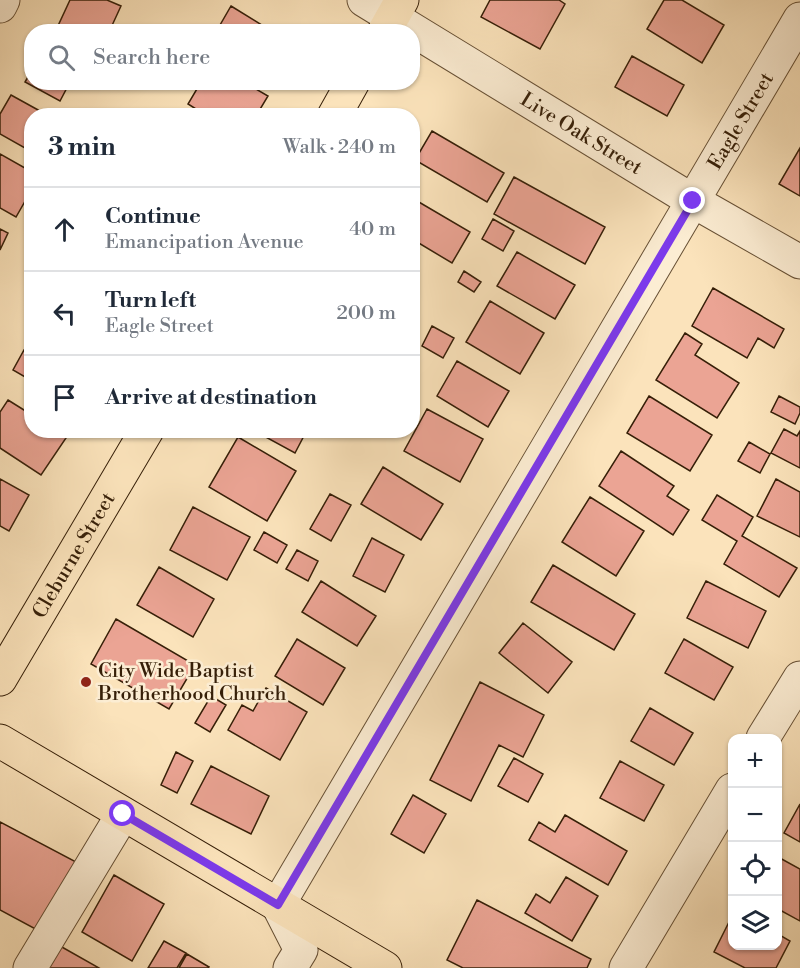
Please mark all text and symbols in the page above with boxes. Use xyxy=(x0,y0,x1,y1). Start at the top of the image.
search box xyxy=(24,24,420,90)
icon: search xyxy=(45,41,78,74)
text: Search here xyxy=(93,44,210,71)
street label: Eagle Street xyxy=(703,68,780,175)
street label: Live Oak Street xyxy=(515,87,646,181)
text: 3 min xyxy=(48,131,116,163)
text: Walk · 240 m xyxy=(283,135,396,160)
route end xyxy=(679,187,705,213)
text: Continue xyxy=(105,203,201,230)
icon: ahead xyxy=(48,213,81,246)
text: 40 m xyxy=(349,217,396,242)
text: Emancipation Avenue xyxy=(105,230,304,255)
text: Turn left xyxy=(105,287,196,314)
icon: left xyxy=(48,297,81,330)
text: 200 m xyxy=(336,301,396,326)
text: Eagle Street xyxy=(105,314,214,339)
icon: arrive xyxy=(48,381,81,414)
text: Arrive at destination xyxy=(105,384,317,411)
street label: Cleburne Street xyxy=(28,488,121,623)
place label: City Wide Baptist Brotherhood Church xyxy=(97,659,286,707)
marker: City Wide Baptist Brotherhood Church xyxy=(79,675,93,689)
map controls xyxy=(728,734,782,950)
button: + xyxy=(728,734,782,788)
button: − xyxy=(728,788,782,842)
route start xyxy=(109,800,135,826)
button: locate xyxy=(728,842,782,896)
button: layers xyxy=(728,896,782,950)

